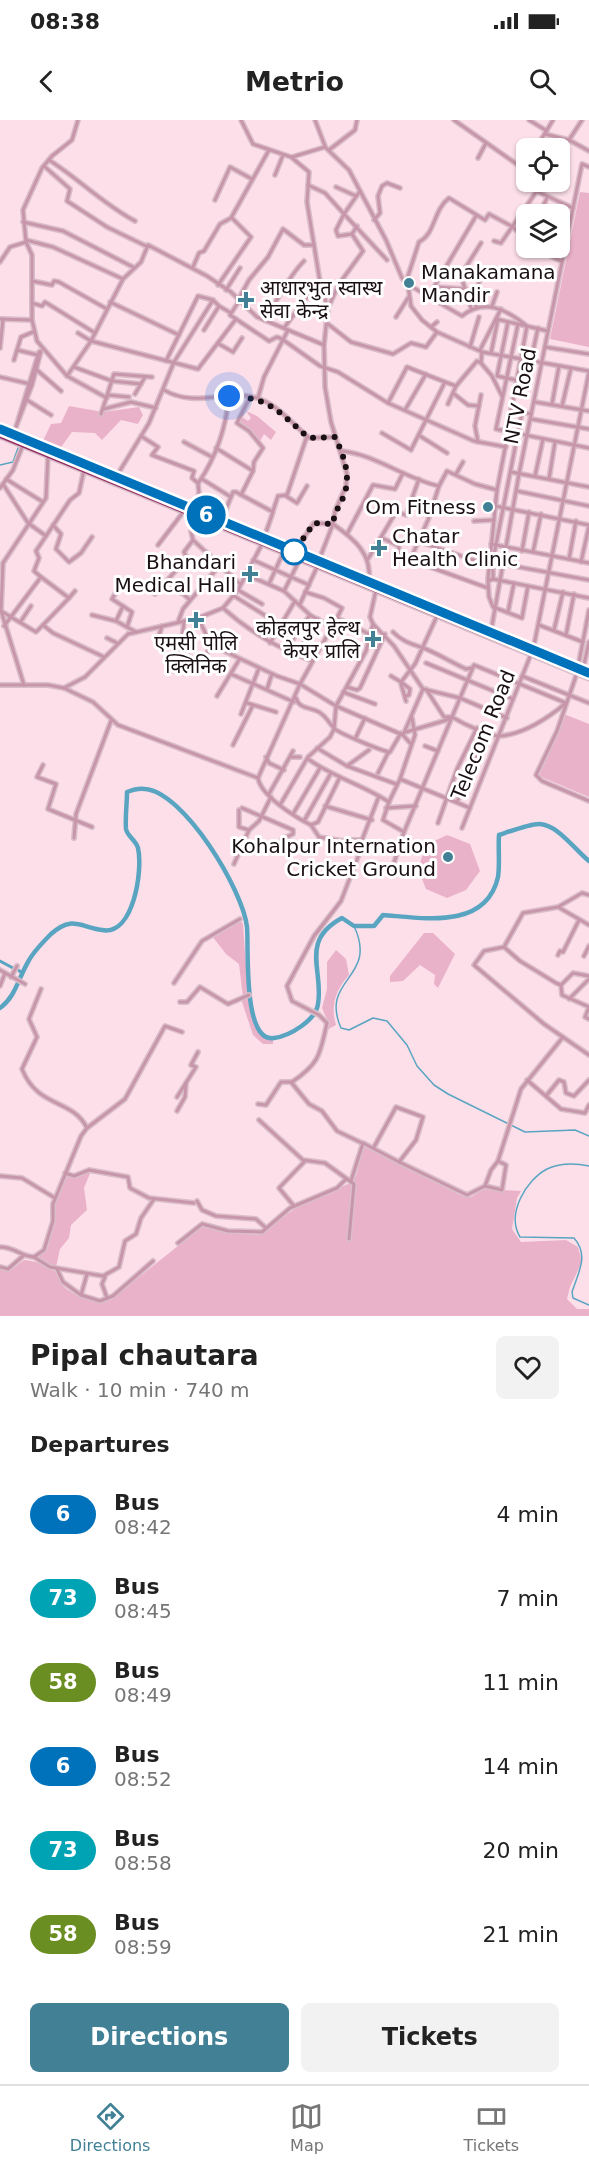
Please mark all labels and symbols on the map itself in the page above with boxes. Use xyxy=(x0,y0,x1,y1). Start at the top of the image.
place label: Manakamana Mandir xyxy=(421,260,556,307)
place label: आधारभुत स्वास्थ सेवा केन्द्र xyxy=(260,276,383,323)
marker: Manakamana Mandir xyxy=(402,276,416,290)
marker: आधारभुत स्वास्थ सेवा केन्द्र xyxy=(237,291,255,309)
street label: NTV Road xyxy=(499,346,541,446)
your location xyxy=(214,381,244,411)
place label: Om Fitness xyxy=(365,495,476,519)
line badge: 6 xyxy=(186,496,226,534)
marker: Om Fitness xyxy=(481,500,495,514)
place label: Chatar Health Clinic xyxy=(392,524,518,571)
unlabelled marker xyxy=(281,539,307,565)
marker: Chatar Health Clinic xyxy=(370,539,388,557)
place label: Bhandari Medical Hall xyxy=(115,550,236,597)
marker: Bhandari Medical Hall xyxy=(241,565,259,583)
marker: एमसी पोलि क्लिनिक xyxy=(187,611,205,629)
place label: कोहलपुर हेल्थ केयर प्रालि xyxy=(256,616,361,663)
marker: कोहलपुर हेल्थ केयर प्रालि xyxy=(364,630,382,648)
place label: एमसी पोलि क्लिनिक xyxy=(154,631,238,678)
street label: Telecom Road xyxy=(446,666,520,805)
place label: Kohalpur Internation Cricket Ground xyxy=(231,834,436,881)
marker: Kohalpur Internation Cricket Ground xyxy=(441,850,455,864)

